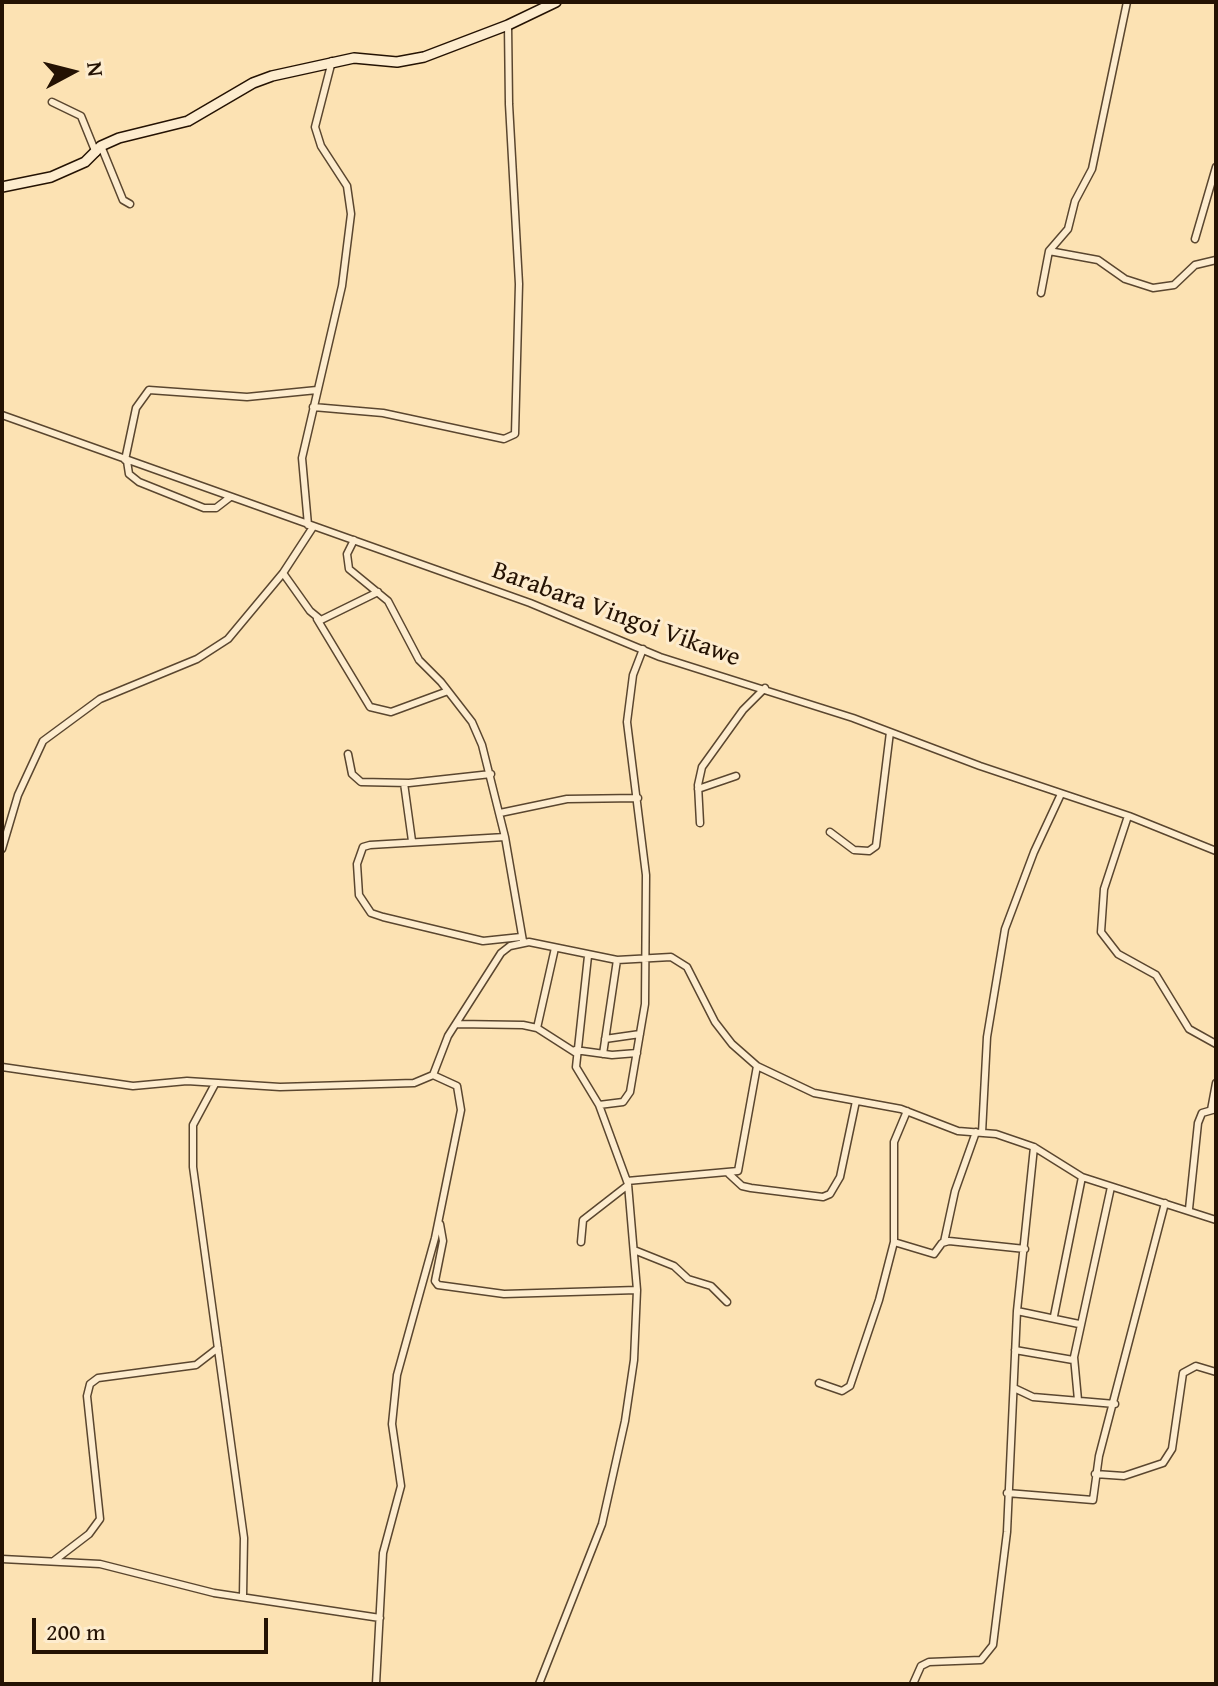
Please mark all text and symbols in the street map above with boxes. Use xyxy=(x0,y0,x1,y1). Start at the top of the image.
north arrow xyxy=(32,32,112,112)
text: N xyxy=(79,60,113,78)
street label: Barabara Vingoi Vikawe xyxy=(488,556,744,674)
scale bar xyxy=(36,1602,272,1652)
text: 200 m xyxy=(46,1614,106,1649)

